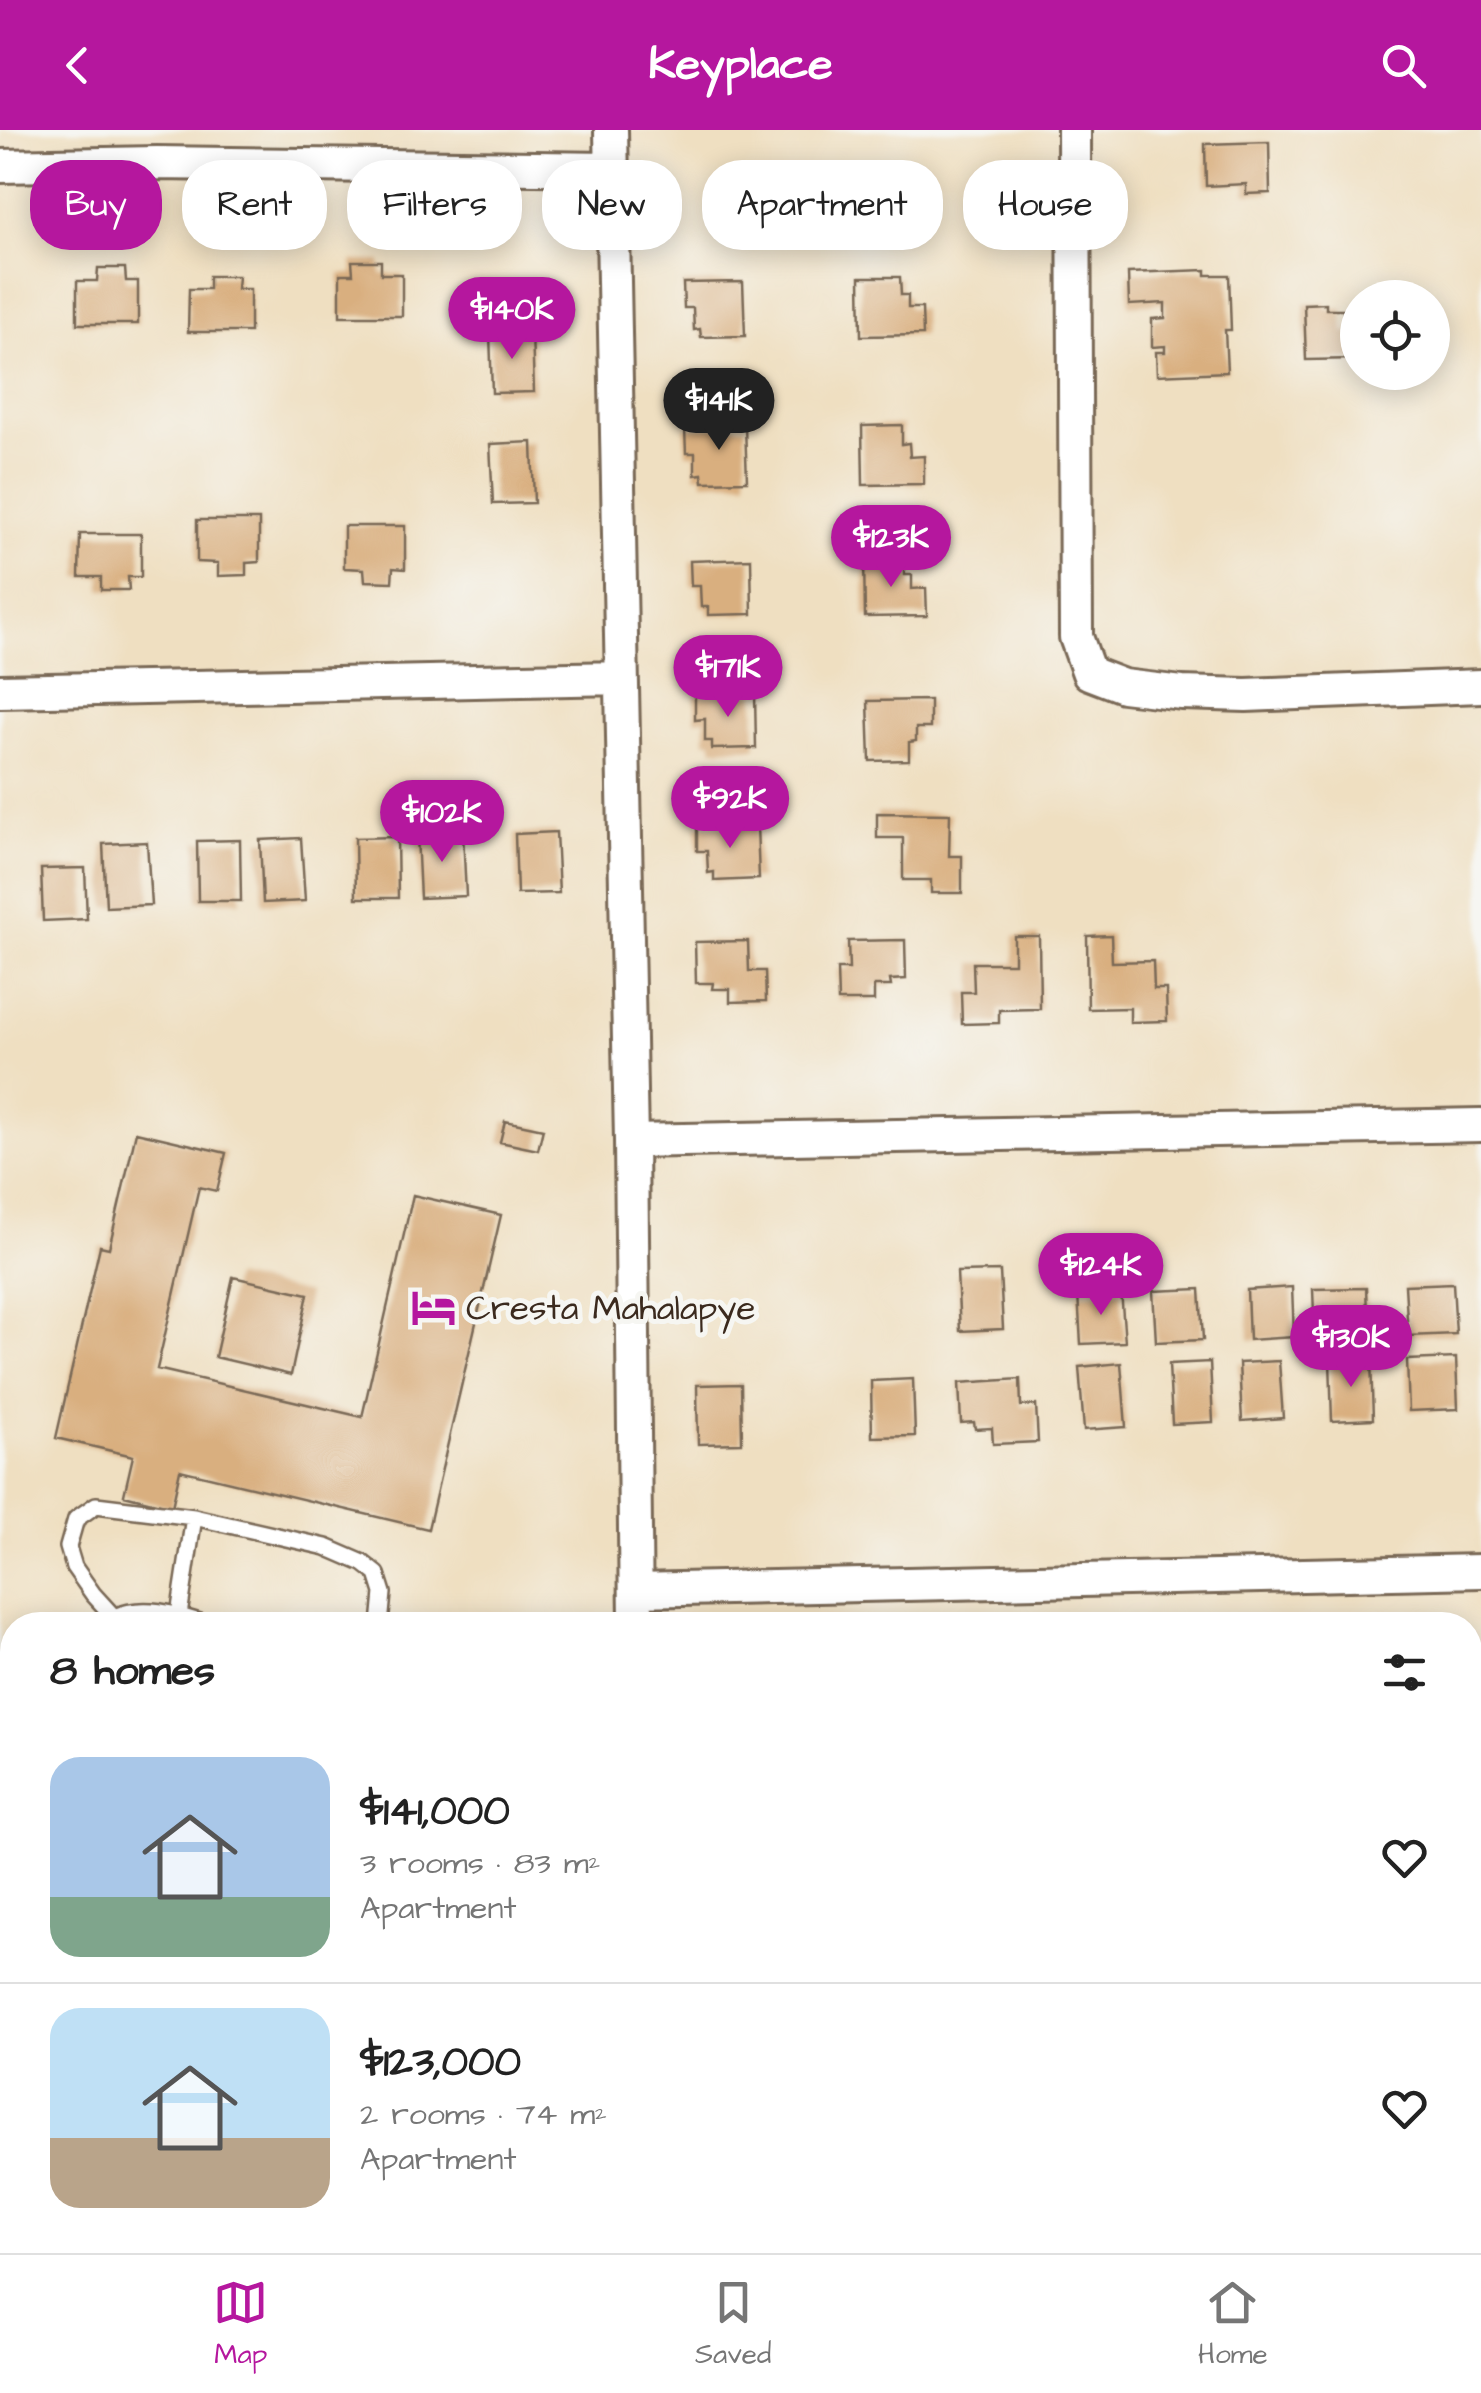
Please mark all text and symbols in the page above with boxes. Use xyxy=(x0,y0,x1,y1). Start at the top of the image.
text: Keyplace xyxy=(648,34,833,96)
icon: back xyxy=(50,38,105,93)
icon: search xyxy=(1376,38,1431,93)
chip: Buy xyxy=(30,160,162,250)
chip: Rent xyxy=(182,160,327,250)
chip: Filters xyxy=(347,160,522,250)
chip: New xyxy=(542,160,682,250)
chip: Apartment xyxy=(702,160,943,250)
chip: House xyxy=(963,160,1128,250)
pin: $140K xyxy=(442,277,582,362)
map controls xyxy=(1340,280,1450,390)
button: locate xyxy=(1340,280,1450,390)
text: $140K xyxy=(470,287,554,332)
pin: $141K xyxy=(649,368,789,453)
text: $141K xyxy=(685,378,753,423)
pin: $123K xyxy=(821,505,961,590)
text: $123K xyxy=(853,515,929,560)
pin: $171K xyxy=(658,635,798,720)
text: $171K xyxy=(695,645,761,690)
pin: $92K xyxy=(671,766,789,851)
text: $92K xyxy=(693,776,767,821)
pin: $102K xyxy=(372,780,512,865)
text: $102K xyxy=(402,790,482,835)
pin: $124K xyxy=(1031,1233,1171,1318)
text: $124K xyxy=(1060,1243,1142,1288)
hotel icon: Cresta Mahalapye xyxy=(409,1284,457,1332)
place label: Cresta Mahalapye xyxy=(466,1284,755,1334)
pin: $130K xyxy=(1281,1305,1421,1390)
text: $130K xyxy=(1312,1315,1390,1360)
text: 8 homes xyxy=(50,1643,215,1701)
icon: filters xyxy=(1377,1645,1432,1700)
text: $141,000 xyxy=(360,1783,510,1841)
icon: home xyxy=(130,1797,250,1917)
icon: heart xyxy=(1377,1830,1432,1885)
text: 3 rooms · 83 m² xyxy=(360,1841,601,1886)
text: Apartment xyxy=(360,1886,516,1931)
text: $123,000 xyxy=(360,2034,521,2092)
icon: home xyxy=(130,2048,250,2168)
icon: heart xyxy=(1377,2081,1432,2136)
text: 2 rooms · 74 m² xyxy=(360,2092,607,2137)
text: Apartment xyxy=(360,2137,516,2182)
tab: Map xyxy=(213,2275,268,2374)
tab: Saved xyxy=(695,2275,771,2374)
tab: Home xyxy=(1198,2275,1268,2374)

